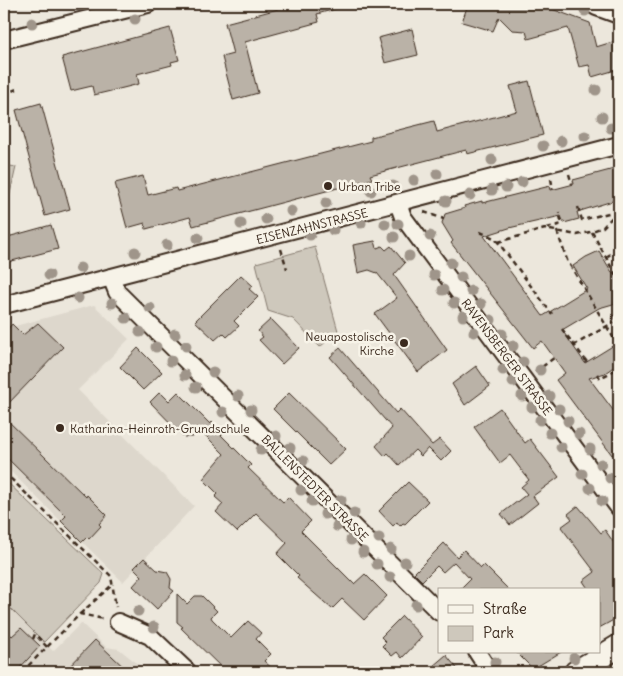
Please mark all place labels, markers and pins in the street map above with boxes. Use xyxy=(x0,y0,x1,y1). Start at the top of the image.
place label: Urban Tribe xyxy=(338,179,400,194)
marker: Urban Tribe xyxy=(322,180,334,192)
place label: Neuapostolische Kirche xyxy=(305,329,394,358)
marker: Neuapostolische Kirche xyxy=(398,337,410,349)
place label: Katharina-Heinroth-Grundschule xyxy=(70,421,250,436)
marker: Katharina-Heinroth-Grundschule xyxy=(54,422,66,434)

